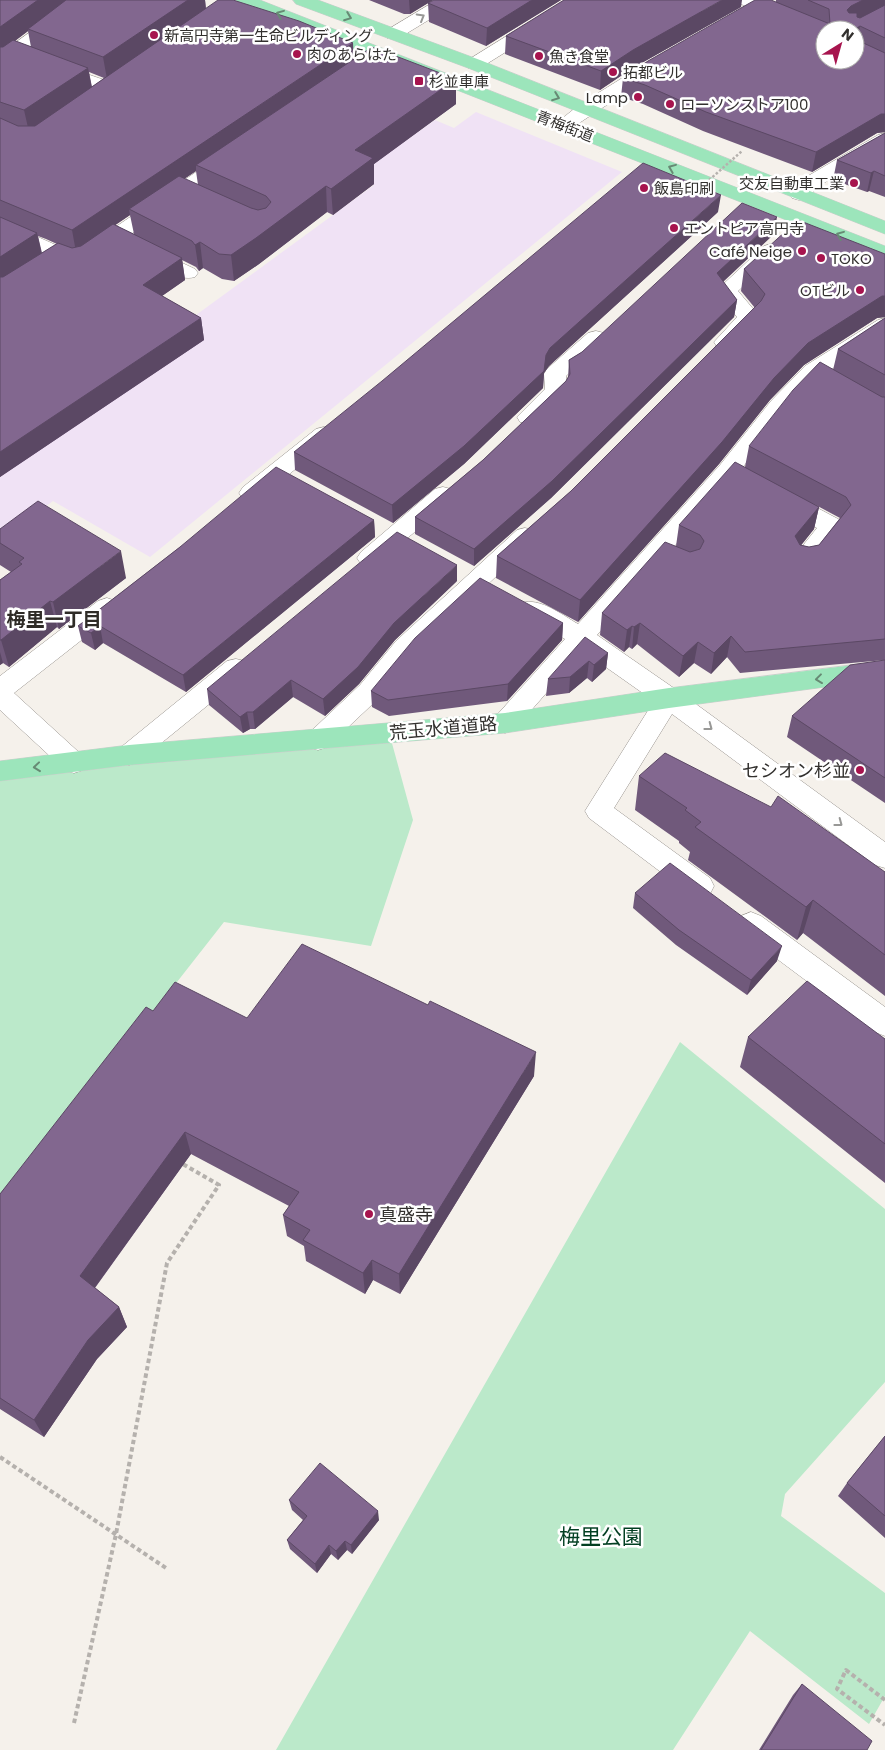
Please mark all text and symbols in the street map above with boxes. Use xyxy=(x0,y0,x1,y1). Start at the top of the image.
one-way arrow xyxy=(276,9,285,20)
one-way arrow xyxy=(343,11,352,21)
one-way arrow xyxy=(415,13,424,23)
north arrow xyxy=(815,20,865,70)
text: N xyxy=(838,23,858,46)
place label: 新高円寺第一生命ビルディング xyxy=(164,25,373,46)
marker: 新高円寺第一生命ビルディング xyxy=(148,29,160,41)
place label: 肉のあらはた xyxy=(307,44,397,65)
place label: 魚き食堂 xyxy=(549,46,609,67)
marker: 肉のあらはた xyxy=(291,48,303,60)
marker: 魚き食堂 xyxy=(533,50,545,62)
place label: 拓都ビル xyxy=(623,62,683,83)
marker: 拓都ビル xyxy=(607,66,619,78)
place label: 杉並車庫 xyxy=(429,71,489,92)
marker: 杉並車庫 xyxy=(413,75,425,87)
place label: Lamp xyxy=(586,87,628,108)
one-way arrow xyxy=(551,91,560,101)
marker: Lamp xyxy=(632,91,644,103)
place label: ローソンストア100 xyxy=(680,94,808,115)
marker: ローソンストア100 xyxy=(664,98,676,110)
street label: 青梅街道 xyxy=(533,105,597,147)
one-way arrow xyxy=(668,164,677,174)
place label: 交友自動車工業 xyxy=(739,173,844,194)
marker: 交友自動車工業 xyxy=(848,177,860,189)
place label: 飯島印刷 xyxy=(654,178,714,199)
marker: 飯島印刷 xyxy=(638,182,650,194)
place label: エントピア高円寺 xyxy=(684,218,804,239)
marker: エントピア高円寺 xyxy=(668,222,680,234)
one-way arrow xyxy=(836,230,845,241)
place label: Café Neige xyxy=(709,241,792,262)
marker: Café Neige xyxy=(796,245,808,257)
place label: TOKO xyxy=(831,248,872,269)
marker: TOKO xyxy=(815,252,827,264)
place label: OTビル xyxy=(800,280,850,301)
marker: OTビル xyxy=(854,284,866,296)
district label: 梅里一丁目 xyxy=(6,606,102,633)
one-way arrow xyxy=(815,673,823,684)
street label: 荒玉水道道路 xyxy=(388,711,498,745)
one-way arrow xyxy=(703,720,712,730)
place label: セシオン杉並 xyxy=(742,758,850,783)
one-way arrow xyxy=(33,761,41,772)
marker: セシオン杉並 xyxy=(854,764,866,776)
one-way arrow xyxy=(833,817,843,826)
place label: 真盛寺 xyxy=(379,1202,433,1227)
marker: 真盛寺 xyxy=(363,1208,375,1220)
park label: 梅里公園 xyxy=(559,1522,643,1551)

